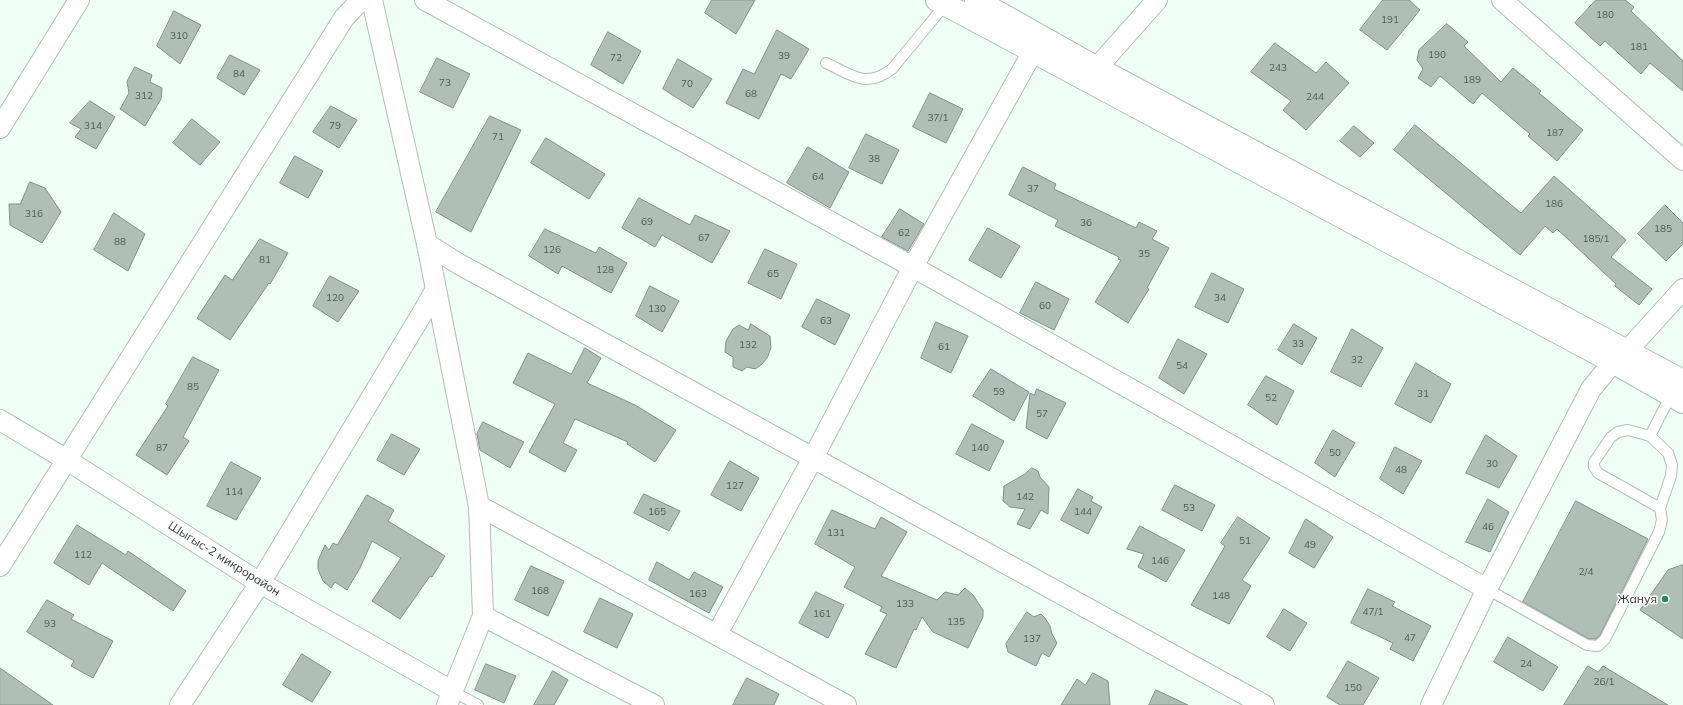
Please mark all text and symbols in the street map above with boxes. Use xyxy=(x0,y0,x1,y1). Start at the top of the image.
house number: 180 xyxy=(1596,9,1614,21)
house number: 191 xyxy=(1381,14,1399,26)
house number: 310 xyxy=(170,30,188,42)
house number: 181 xyxy=(1630,41,1648,53)
house number: 190 xyxy=(1428,49,1446,61)
house number: 39 xyxy=(778,50,790,62)
house number: 72 xyxy=(610,52,622,64)
house number: 243 xyxy=(1269,62,1287,74)
house number: 84 xyxy=(233,68,245,80)
house number: 189 xyxy=(1463,74,1481,86)
house number: 73 xyxy=(439,77,451,89)
house number: 70 xyxy=(681,78,693,90)
house number: 68 xyxy=(745,88,757,100)
house number: 312 xyxy=(135,90,153,102)
house number: 244 xyxy=(1306,91,1324,103)
house number: 37/1 xyxy=(928,112,948,124)
house number: 314 xyxy=(84,120,102,132)
house number: 79 xyxy=(329,120,341,132)
house number: 187 xyxy=(1546,127,1564,139)
house number: 71 xyxy=(492,131,504,143)
house number: 38 xyxy=(868,153,880,165)
house number: 64 xyxy=(812,171,824,183)
house number: 37 xyxy=(1027,183,1039,195)
house number: 186 xyxy=(1545,198,1563,210)
house number: 316 xyxy=(25,208,43,220)
house number: 69 xyxy=(641,216,653,228)
house number: 36 xyxy=(1080,217,1092,229)
house number: 185 xyxy=(1654,223,1672,235)
house number: 62 xyxy=(898,227,910,239)
house number: 67 xyxy=(698,232,710,244)
house number: 185/1 xyxy=(1583,233,1609,245)
house number: 88 xyxy=(114,236,126,248)
house number: 126 xyxy=(543,244,561,256)
house number: 35 xyxy=(1138,248,1150,260)
house number: 81 xyxy=(259,254,271,266)
house number: 128 xyxy=(596,264,614,276)
house number: 65 xyxy=(767,268,779,280)
house number: 120 xyxy=(326,292,344,304)
house number: 34 xyxy=(1214,292,1226,304)
house number: 60 xyxy=(1039,300,1051,312)
house number: 130 xyxy=(648,303,666,315)
house number: 63 xyxy=(820,315,832,327)
house number: 33 xyxy=(1292,338,1304,350)
house number: 132 xyxy=(739,339,757,351)
house number: 61 xyxy=(938,341,950,353)
house number: 32 xyxy=(1351,354,1363,366)
house number: 54 xyxy=(1176,360,1188,372)
house number: 85 xyxy=(187,381,199,393)
house number: 59 xyxy=(993,386,1005,398)
house number: 31 xyxy=(1417,388,1429,400)
house number: 52 xyxy=(1265,392,1277,404)
house number: 57 xyxy=(1036,408,1048,420)
house number: 87 xyxy=(156,442,168,454)
house number: 140 xyxy=(971,442,989,454)
house number: 50 xyxy=(1329,447,1341,459)
house number: 30 xyxy=(1486,458,1498,470)
house number: 48 xyxy=(1395,464,1407,476)
house number: 127 xyxy=(726,480,744,492)
house number: 114 xyxy=(225,486,243,498)
house number: 142 xyxy=(1016,491,1034,503)
house number: 53 xyxy=(1183,502,1195,514)
house number: 165 xyxy=(648,506,666,518)
house number: 144 xyxy=(1074,506,1092,518)
street label: Шыгыс-2 микрорайон xyxy=(165,519,283,599)
house number: 46 xyxy=(1482,521,1494,533)
house number: 131 xyxy=(827,527,845,539)
house number: 51 xyxy=(1239,535,1251,547)
house number: 49 xyxy=(1304,539,1316,551)
house number: 112 xyxy=(74,549,92,561)
house number: 146 xyxy=(1151,555,1169,567)
house number: 2/4 xyxy=(1579,566,1593,578)
house number: 168 xyxy=(531,585,549,597)
house number: 163 xyxy=(689,588,707,600)
house number: 148 xyxy=(1212,590,1230,602)
place label: Жануя xyxy=(1617,592,1657,606)
marker: Жануя xyxy=(1660,594,1670,604)
house number: 133 xyxy=(896,598,914,610)
house number: 47/1 xyxy=(1363,606,1383,618)
house number: 161 xyxy=(813,608,831,620)
house number: 135 xyxy=(947,616,965,628)
house number: 93 xyxy=(44,618,56,630)
house number: 47 xyxy=(1404,632,1416,644)
house number: 137 xyxy=(1023,633,1041,645)
house number: 24 xyxy=(1520,658,1532,670)
house number: 26/1 xyxy=(1594,676,1614,688)
house number: 150 xyxy=(1344,682,1362,694)

